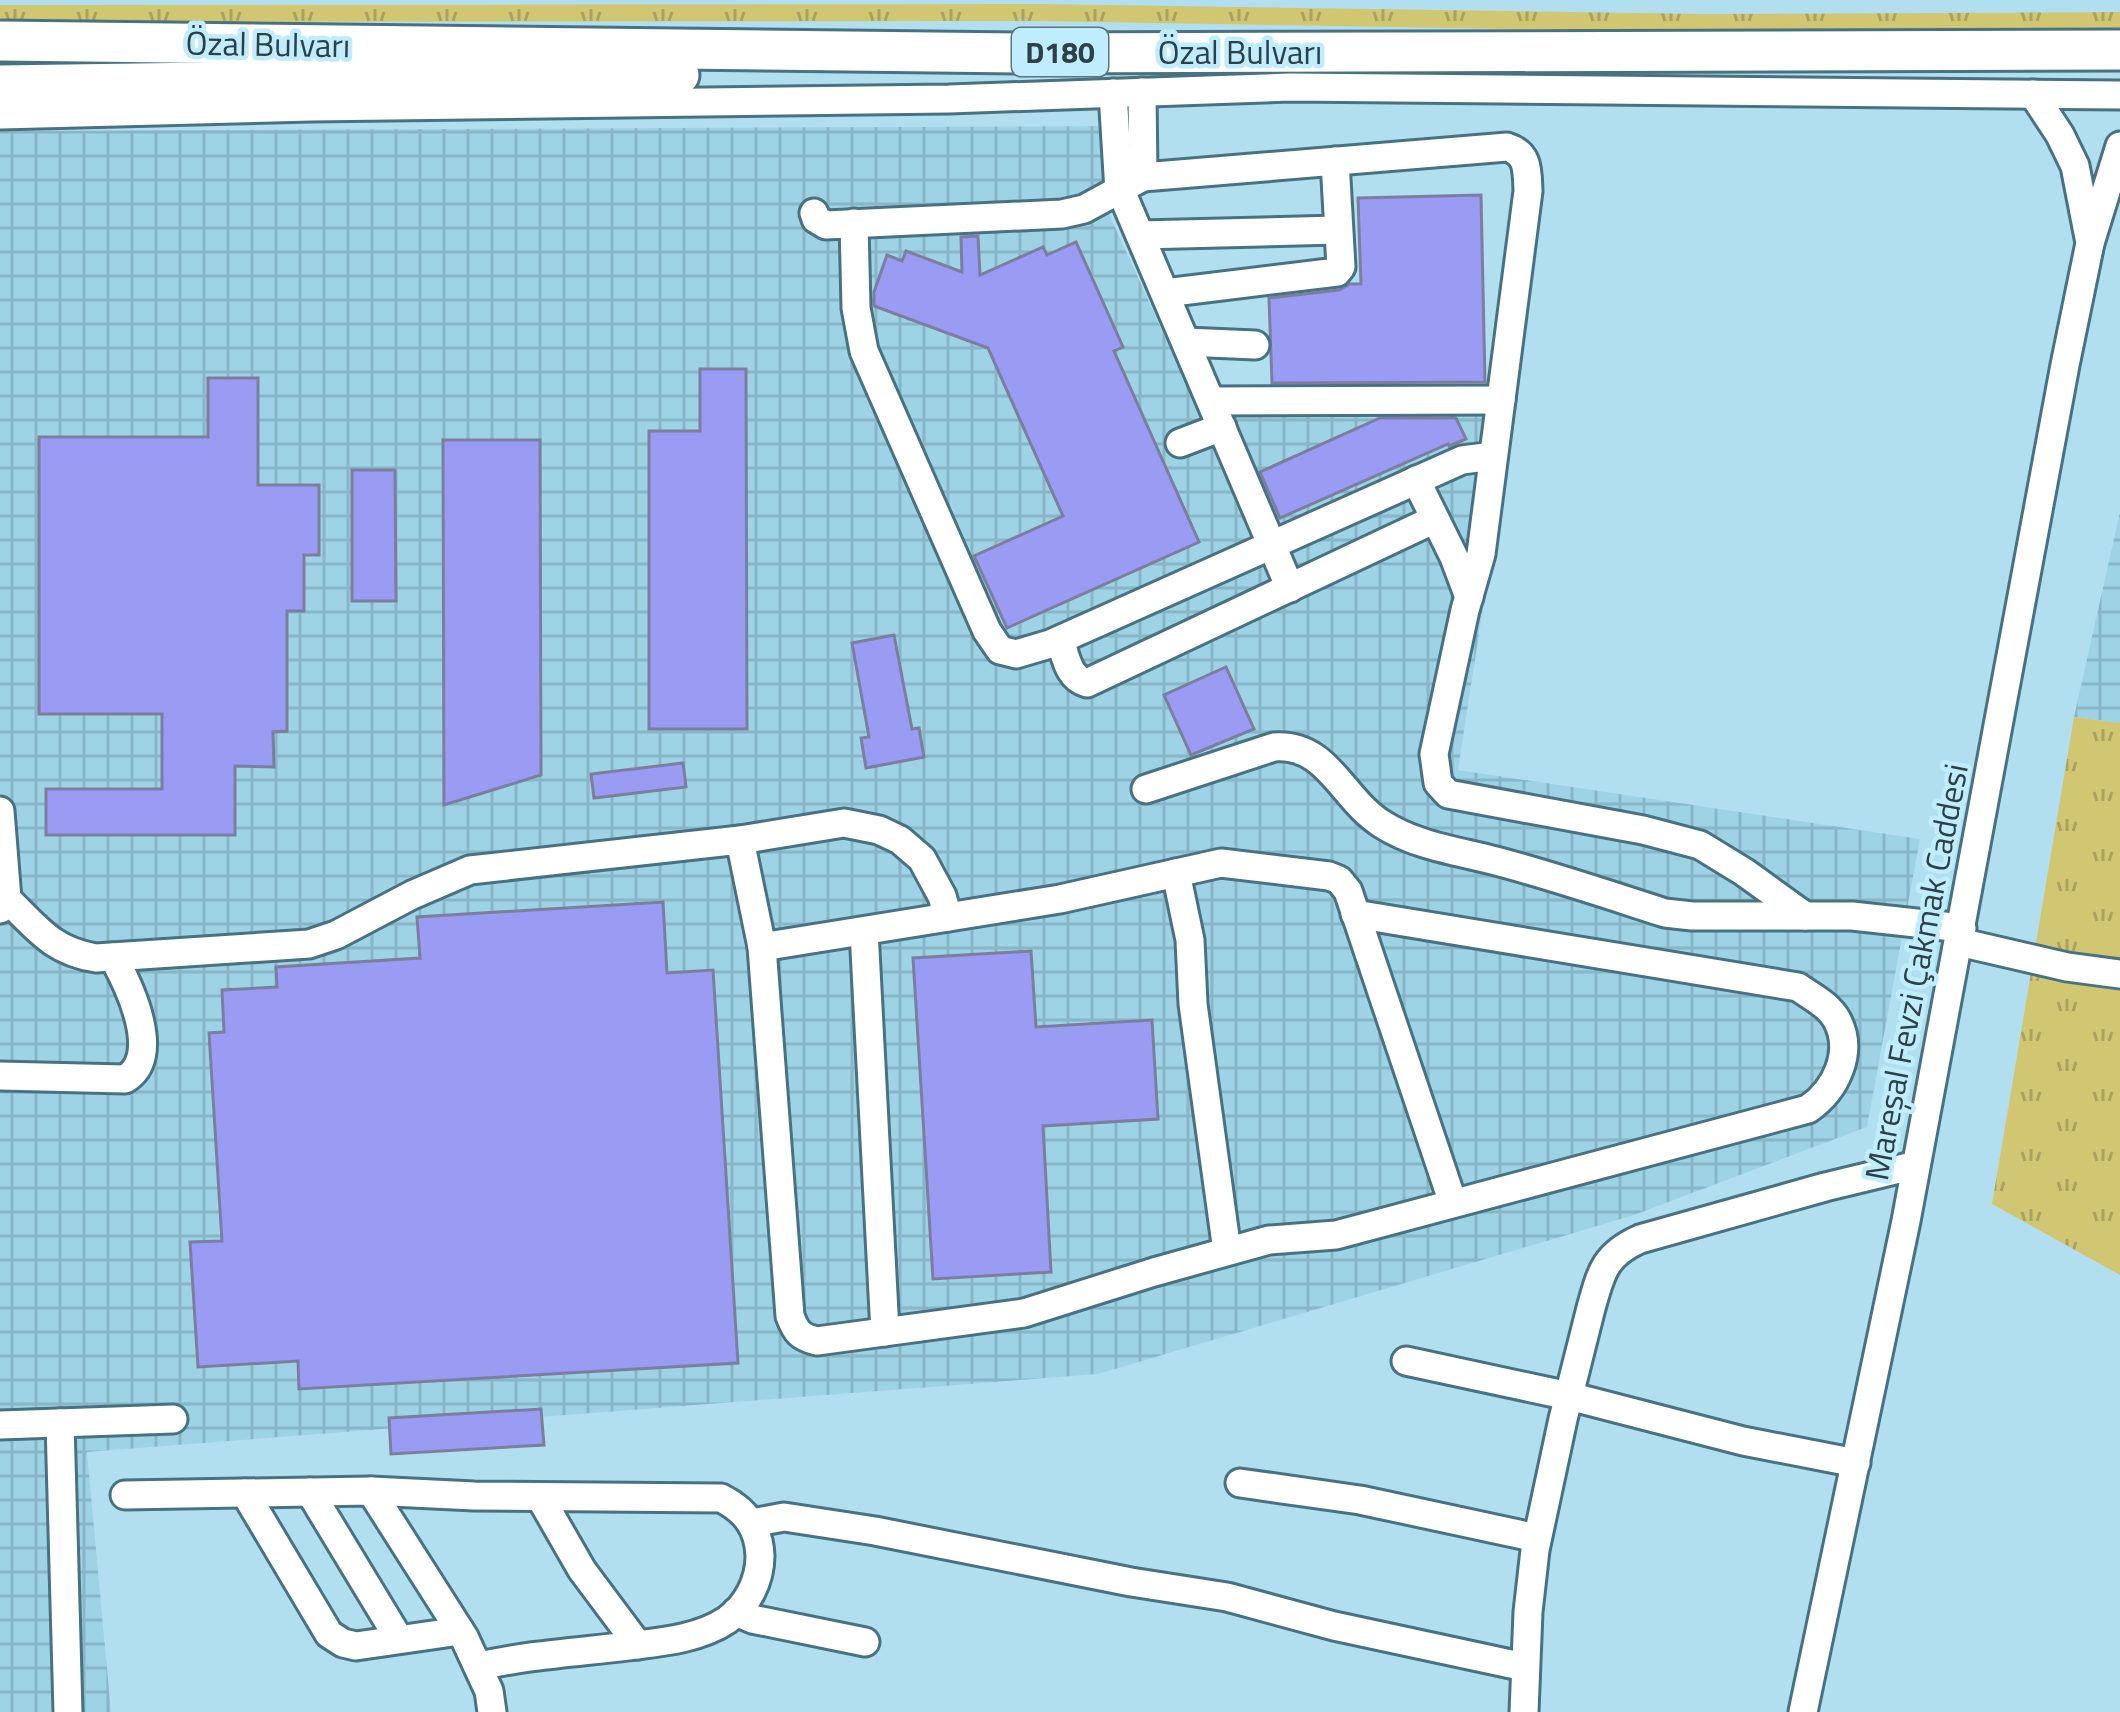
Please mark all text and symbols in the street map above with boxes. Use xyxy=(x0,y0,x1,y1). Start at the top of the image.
street label: Özal Bulvarı xyxy=(185,18,351,70)
street label: Özal Bulvarı xyxy=(1158,27,1322,77)
road number: D180 xyxy=(1012,28,1108,76)
street label: Mareşal Fevzi Çakmak Caddesi xyxy=(1851,759,1981,1185)

